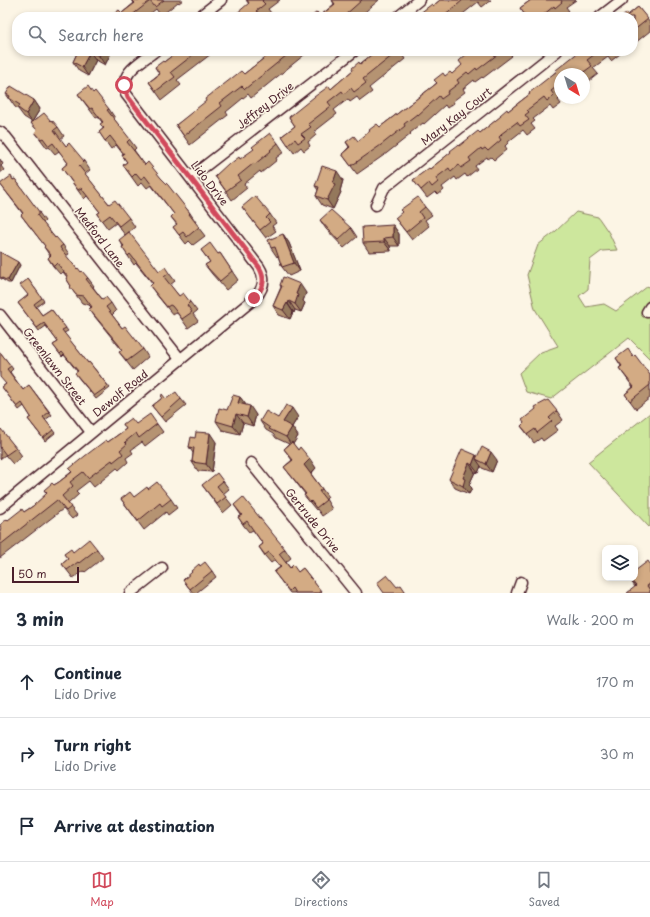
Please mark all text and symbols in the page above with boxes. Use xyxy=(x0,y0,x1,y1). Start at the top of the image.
search box xyxy=(12,12,638,56)
icon: search xyxy=(26,23,48,45)
text: Search here xyxy=(58,23,144,46)
north arrow xyxy=(554,68,590,104)
route start xyxy=(115,76,133,94)
street label: Jeffrey Drive xyxy=(233,77,297,133)
street label: Mary Kay Court xyxy=(417,83,496,149)
street label: Lido Drive xyxy=(187,157,233,209)
street label: Medford Lane xyxy=(71,203,129,271)
route end xyxy=(245,289,263,307)
street label: Greenlawn Street xyxy=(19,324,91,409)
street label: Dewolf Road xyxy=(89,365,151,421)
street label: Gertrude Drive xyxy=(282,484,345,556)
map controls xyxy=(602,545,638,581)
button: layers xyxy=(602,545,638,581)
scale bar xyxy=(12,565,79,584)
text: 50 m xyxy=(18,565,47,582)
text: 3 min xyxy=(16,606,64,632)
text: Walk · 200 m xyxy=(546,610,634,629)
text: Continue xyxy=(54,661,122,684)
icon: ahead xyxy=(16,671,38,693)
text: 170 m xyxy=(596,672,634,691)
text: Lido Drive xyxy=(54,684,116,703)
text: Turn right xyxy=(54,733,131,756)
icon: right xyxy=(16,743,38,765)
text: 30 m xyxy=(600,744,634,763)
text: Lido Drive xyxy=(54,756,116,775)
text: Arrive at destination xyxy=(54,814,215,837)
icon: arrive xyxy=(16,815,38,837)
tab: Map xyxy=(90,869,114,910)
tab: Directions xyxy=(294,869,348,910)
tab: Saved xyxy=(528,869,560,910)

